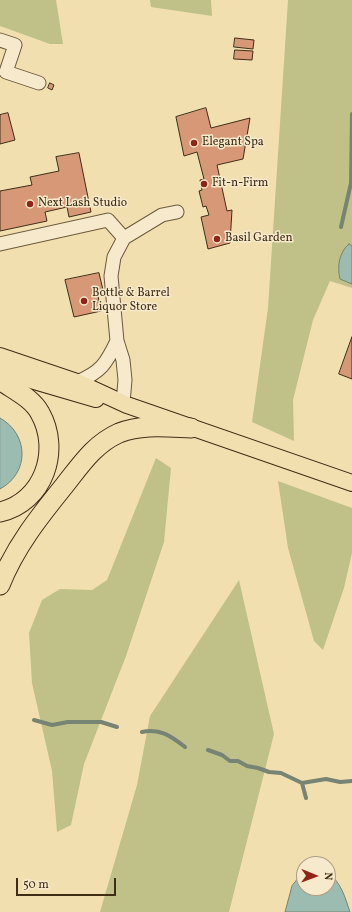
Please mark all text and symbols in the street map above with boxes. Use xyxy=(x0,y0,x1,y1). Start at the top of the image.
place label: Elegant Spa xyxy=(202,136,264,150)
marker: Elegant Spa xyxy=(189,138,199,148)
place label: Fit-n-Firm xyxy=(212,177,268,191)
marker: Fit-n-Firm xyxy=(199,179,209,189)
place label: Next Lash Studio xyxy=(38,197,127,211)
marker: Next Lash Studio xyxy=(25,199,35,209)
place label: Basil Garden xyxy=(225,232,293,246)
marker: Basil Garden xyxy=(212,234,222,244)
place label: Bottle & Barrel Liquor Store xyxy=(92,287,170,315)
marker: Bottle & Barrel Liquor Store xyxy=(79,296,89,306)
north arrow xyxy=(296,856,336,896)
scale bar xyxy=(18,870,118,896)
text: N xyxy=(320,872,335,880)
text: 50 m xyxy=(23,877,49,893)

